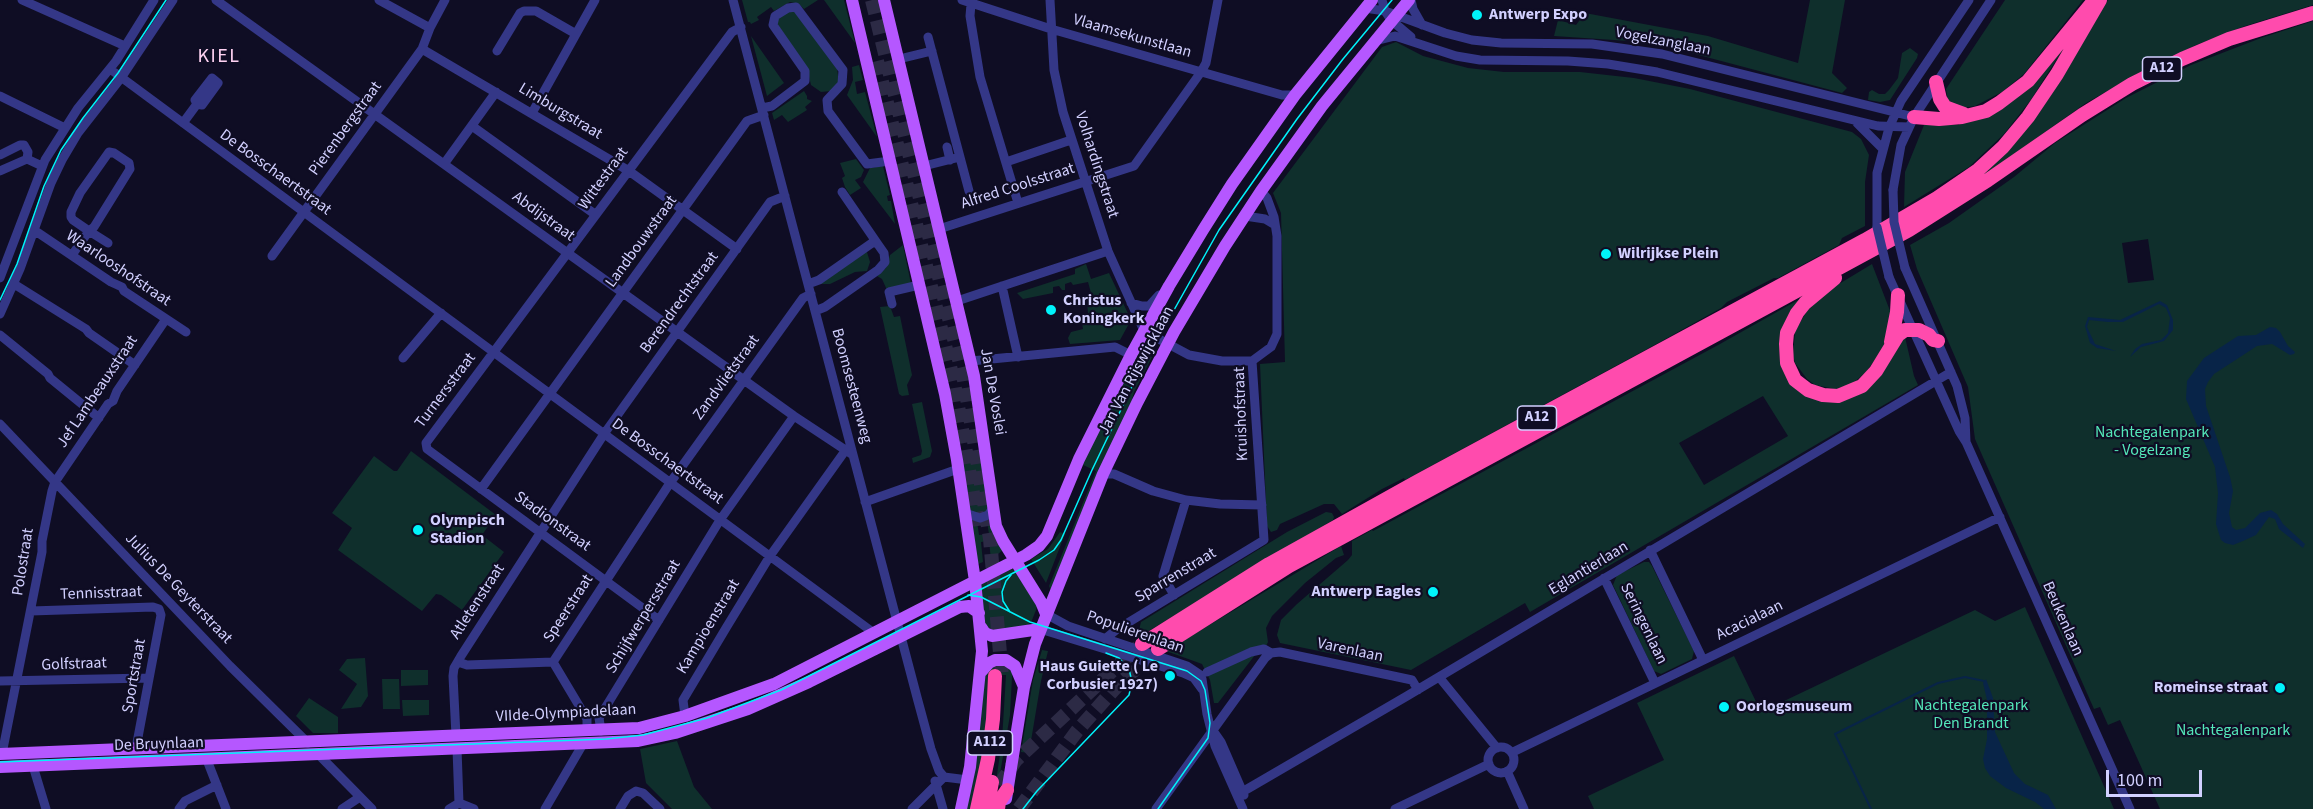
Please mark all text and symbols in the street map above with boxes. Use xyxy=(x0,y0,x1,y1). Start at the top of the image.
place label: Antwerp Expo xyxy=(1489,5,1587,25)
marker: Antwerp Expo xyxy=(1470,8,1484,22)
street label: Vlaamsekunstlaan xyxy=(1071,11,1193,63)
street label: Vogelzanglaan xyxy=(1614,23,1712,61)
district label: KIEL xyxy=(197,46,241,70)
road number: A12 xyxy=(2142,57,2182,81)
street label: Pierenbergstraat xyxy=(305,78,387,180)
street label: Limburgstraat xyxy=(515,79,605,145)
street label: Volhardingstraat xyxy=(1070,109,1122,221)
street label: De Bosschaertstraat xyxy=(215,126,335,220)
street label: Wittestraat xyxy=(575,144,633,214)
street label: Alfred Coolsstraat xyxy=(959,160,1077,214)
street label: Abdijstraat xyxy=(508,188,578,246)
street label: Landbouwstraat xyxy=(602,192,682,292)
street label: Waarlooshofstraat xyxy=(62,227,174,311)
place label: Wilrijkse Plein xyxy=(1618,244,1719,264)
marker: Wilrijkse Plein xyxy=(1599,247,1613,261)
street label: Berendrechtstraat xyxy=(637,248,723,358)
place label: Christus Koningkerk xyxy=(1063,291,1144,329)
marker: Christus Koningkerk xyxy=(1044,303,1058,317)
street label: Jan Van Rijswijcklaan xyxy=(1095,303,1179,439)
street label: Boomsesteenweg xyxy=(826,326,876,446)
street label: Jef Lambeauxstraat xyxy=(53,332,143,452)
street label: Zandvlietstraat xyxy=(690,332,764,424)
street label: Jan De Voslei xyxy=(975,347,1009,437)
street label: Turnersstraat xyxy=(411,350,481,432)
street label: Kruishofstraat xyxy=(1231,366,1253,462)
road number: A12 xyxy=(1518,406,1556,430)
street label: De Bosschaertstraat xyxy=(607,415,727,509)
park label: Nachtegalenpark - Vogelzang xyxy=(2095,423,2209,461)
street label: Stadionstraat xyxy=(510,488,594,556)
place label: Olympisch Stadion xyxy=(430,511,505,549)
marker: Olympisch Stadion xyxy=(411,523,425,537)
street label: Polostraat xyxy=(9,527,39,597)
street label: Julius De Geyterstraat xyxy=(120,530,236,648)
street label: Eglantierlaan xyxy=(1546,538,1632,600)
street label: Sparrenstraat xyxy=(1132,544,1220,608)
street label: Schijfwerpersstraat xyxy=(602,557,686,677)
street label: Atletenstraat xyxy=(447,561,509,643)
street label: Speerstraat xyxy=(540,571,598,647)
street label: Kampioenstraat xyxy=(673,576,745,678)
street label: Beukenlaan xyxy=(2037,579,2087,659)
street label: Seringenlaan xyxy=(1615,580,1671,668)
place label: Antwerp Eagles xyxy=(1312,582,1421,602)
street label: Tennisstraat xyxy=(60,583,142,605)
marker: Antwerp Eagles xyxy=(1426,585,1440,599)
street label: Acacialaan xyxy=(1713,597,1787,645)
street label: Populierenlaan xyxy=(1084,607,1186,659)
street label: Varenlaan xyxy=(1315,635,1385,667)
street label: Sportstraat xyxy=(119,637,151,715)
street label: Golfstraat xyxy=(41,654,107,676)
place label: Haus Guiette ( Le Corbusier 1927) xyxy=(1039,657,1158,695)
marker: Haus Guiette ( Le Corbusier 1927) xyxy=(1163,669,1177,683)
place label: Romeinse straat xyxy=(2154,678,2268,698)
marker: Romeinse straat xyxy=(2273,681,2287,695)
park label: Nachtegalenpark Den Brandt xyxy=(1914,696,2028,734)
place label: Oorlogsmuseum xyxy=(1736,697,1852,717)
marker: Oorlogsmuseum xyxy=(1717,700,1731,714)
street label: VIIde-Olympiadelaan xyxy=(495,701,637,727)
park label: Nachtegalenpark xyxy=(2176,721,2290,741)
road number: A112 xyxy=(968,731,1012,755)
street label: De Bruynlaan xyxy=(114,734,204,756)
scale bar xyxy=(2109,758,2205,796)
text: 100 m xyxy=(2117,768,2162,793)

